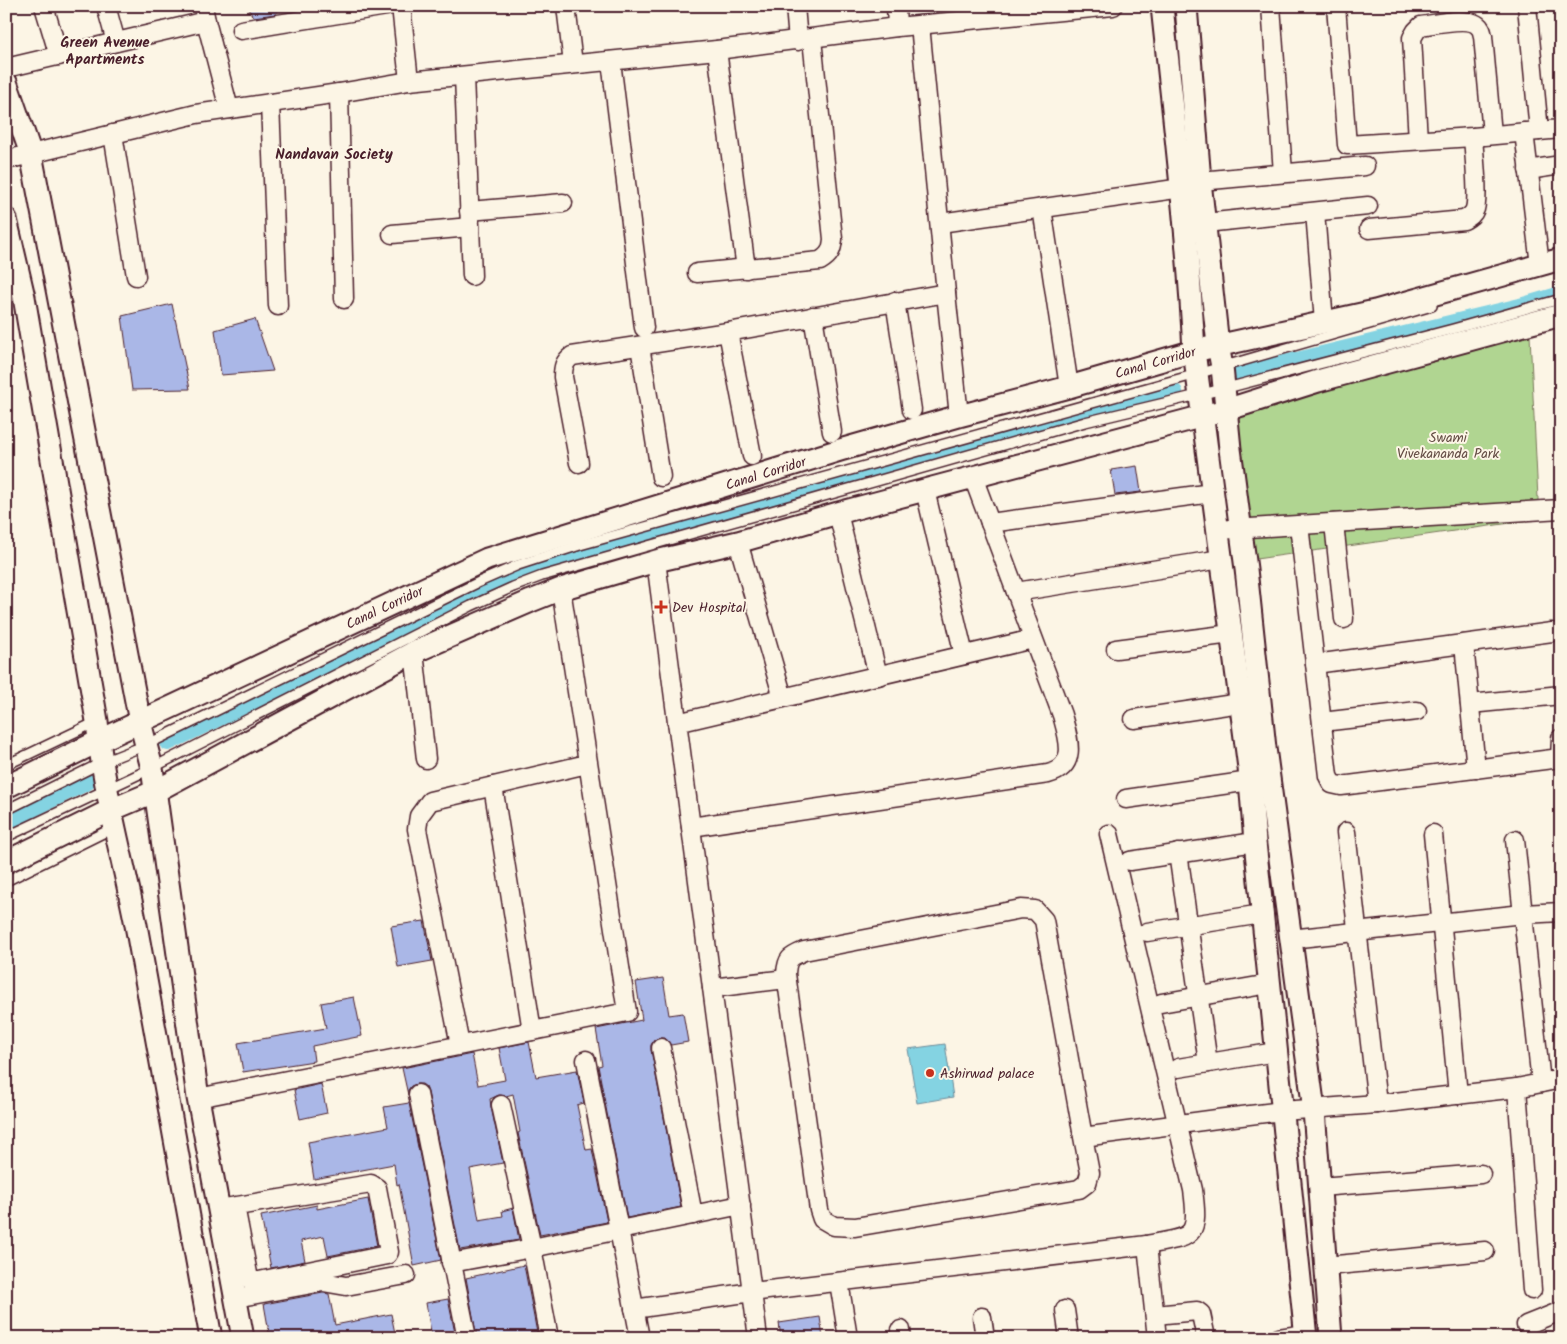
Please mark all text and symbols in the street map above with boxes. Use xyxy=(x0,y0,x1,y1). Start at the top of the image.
district label: Green Avenue Apartments xyxy=(60,31,150,72)
district label: Nandavan Society xyxy=(275,143,393,167)
street label: Canal Corridor xyxy=(1112,341,1200,385)
park label: Swami Vivekananda Park xyxy=(1397,427,1499,465)
street label: Canal Corridor xyxy=(723,451,810,497)
street label: Canal Corridor xyxy=(342,580,428,636)
place label: Dev Hospital xyxy=(672,597,747,619)
marker: Dev Hospital xyxy=(654,600,668,614)
place label: Ashirwad palace xyxy=(940,1063,1035,1085)
marker: Ashirwad palace xyxy=(924,1067,936,1079)

